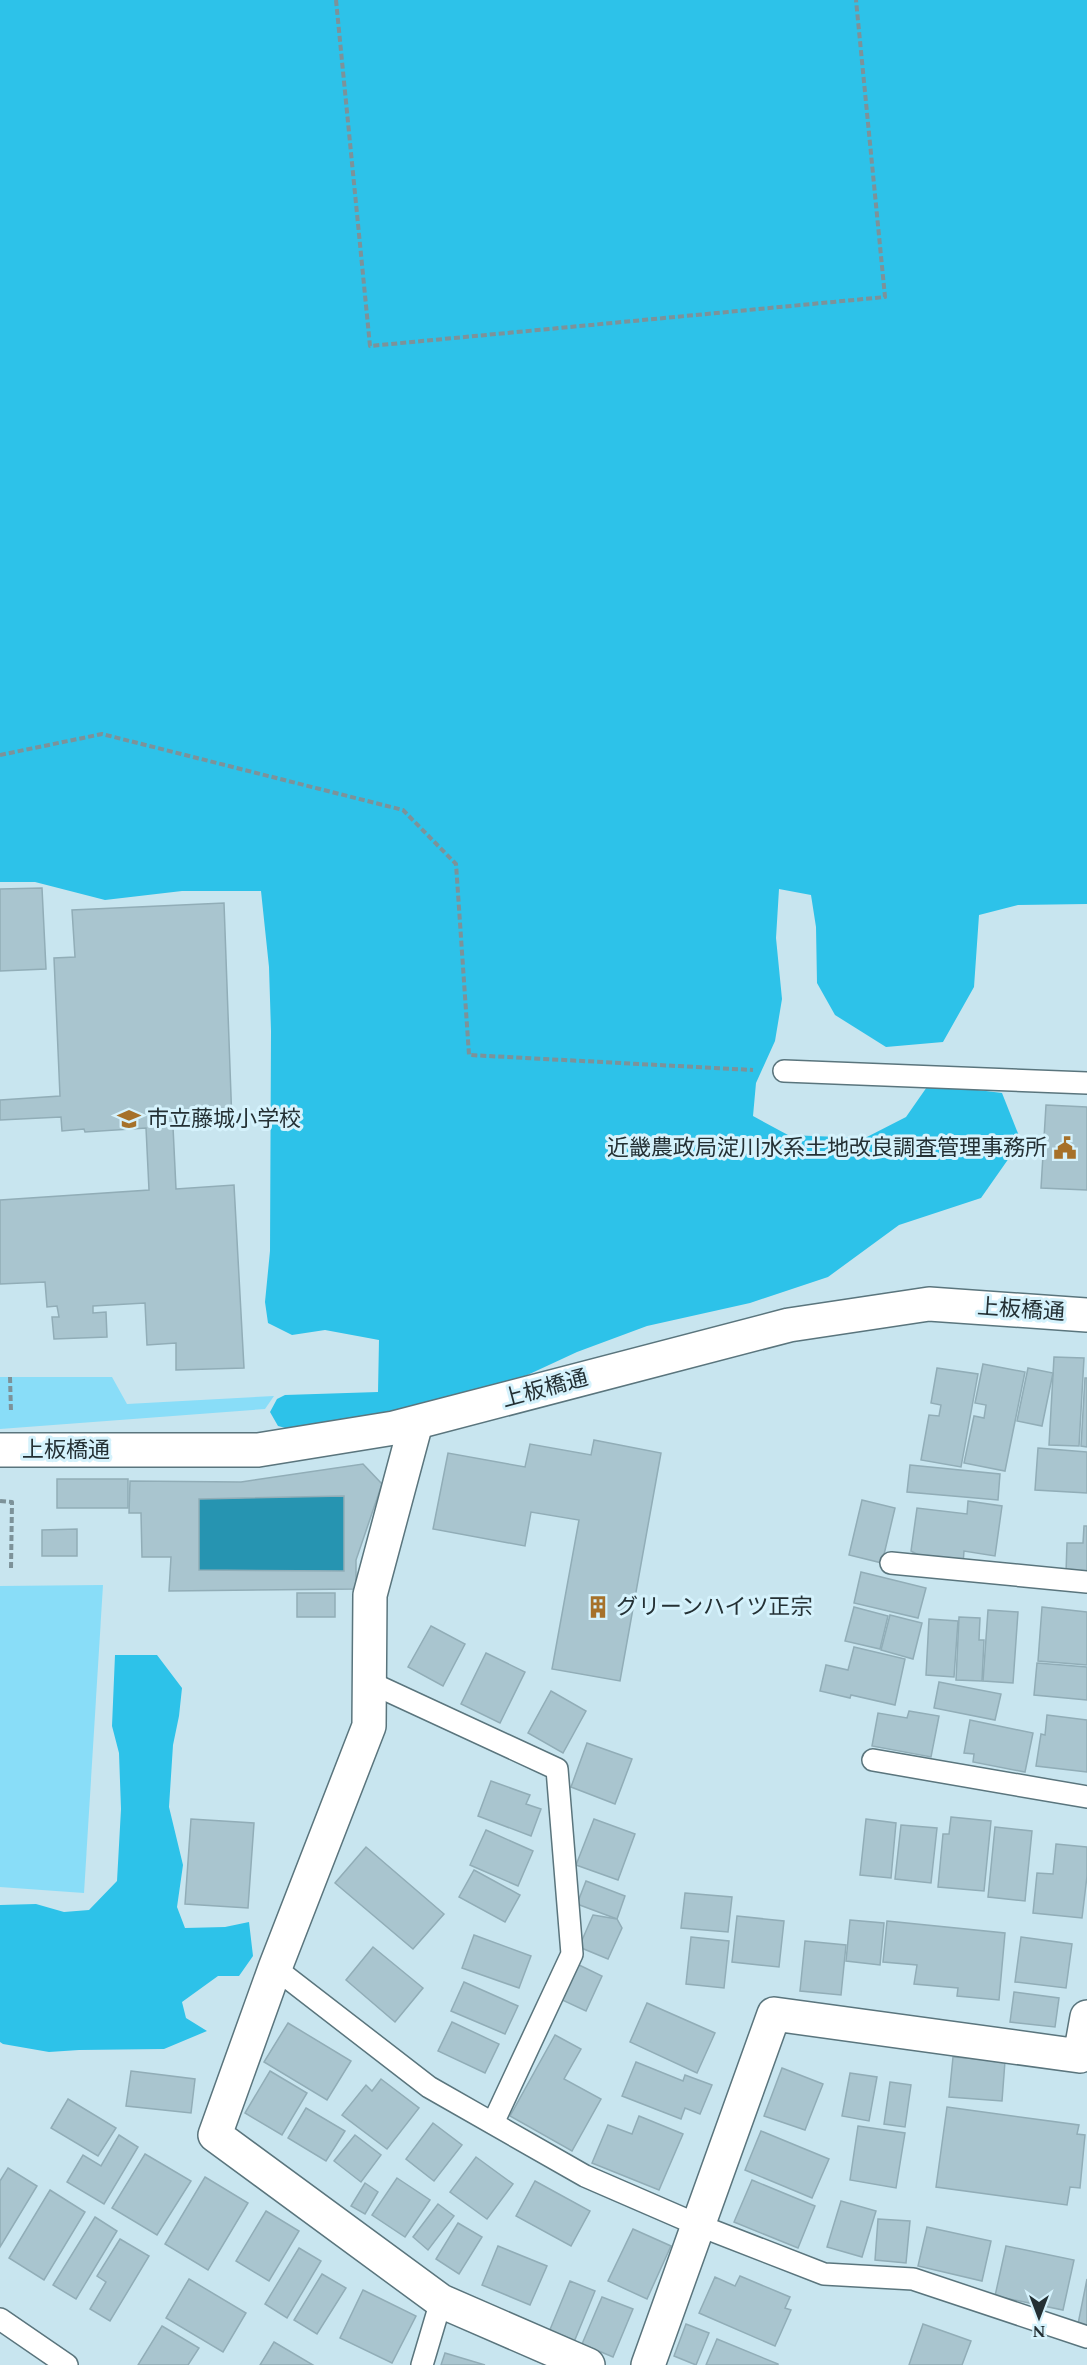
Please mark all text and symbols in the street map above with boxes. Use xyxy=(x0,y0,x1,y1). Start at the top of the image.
place label: 市立藤城小学校 xyxy=(147,1103,301,1136)
school or university icon: 市立藤城小学校 xyxy=(116,1106,142,1132)
place label: 近畿農政局淀川水系土地改良調査管理事務所 xyxy=(607,1132,1047,1165)
public building icon: 近畿農政局淀川水系土地改良調査管理事務所 xyxy=(1052,1135,1078,1161)
street label: 上板橋通 xyxy=(976,1290,1066,1330)
street label: 上板橋通 xyxy=(498,1362,592,1416)
street label: 上板橋通 xyxy=(22,1434,110,1467)
place label: グリーンハイツ正宗 xyxy=(616,1591,812,1624)
building icon: グリーンハイツ正宗 xyxy=(585,1594,611,1620)
north arrow xyxy=(1009,2287,1069,2347)
text: N xyxy=(1032,2319,1046,2343)

